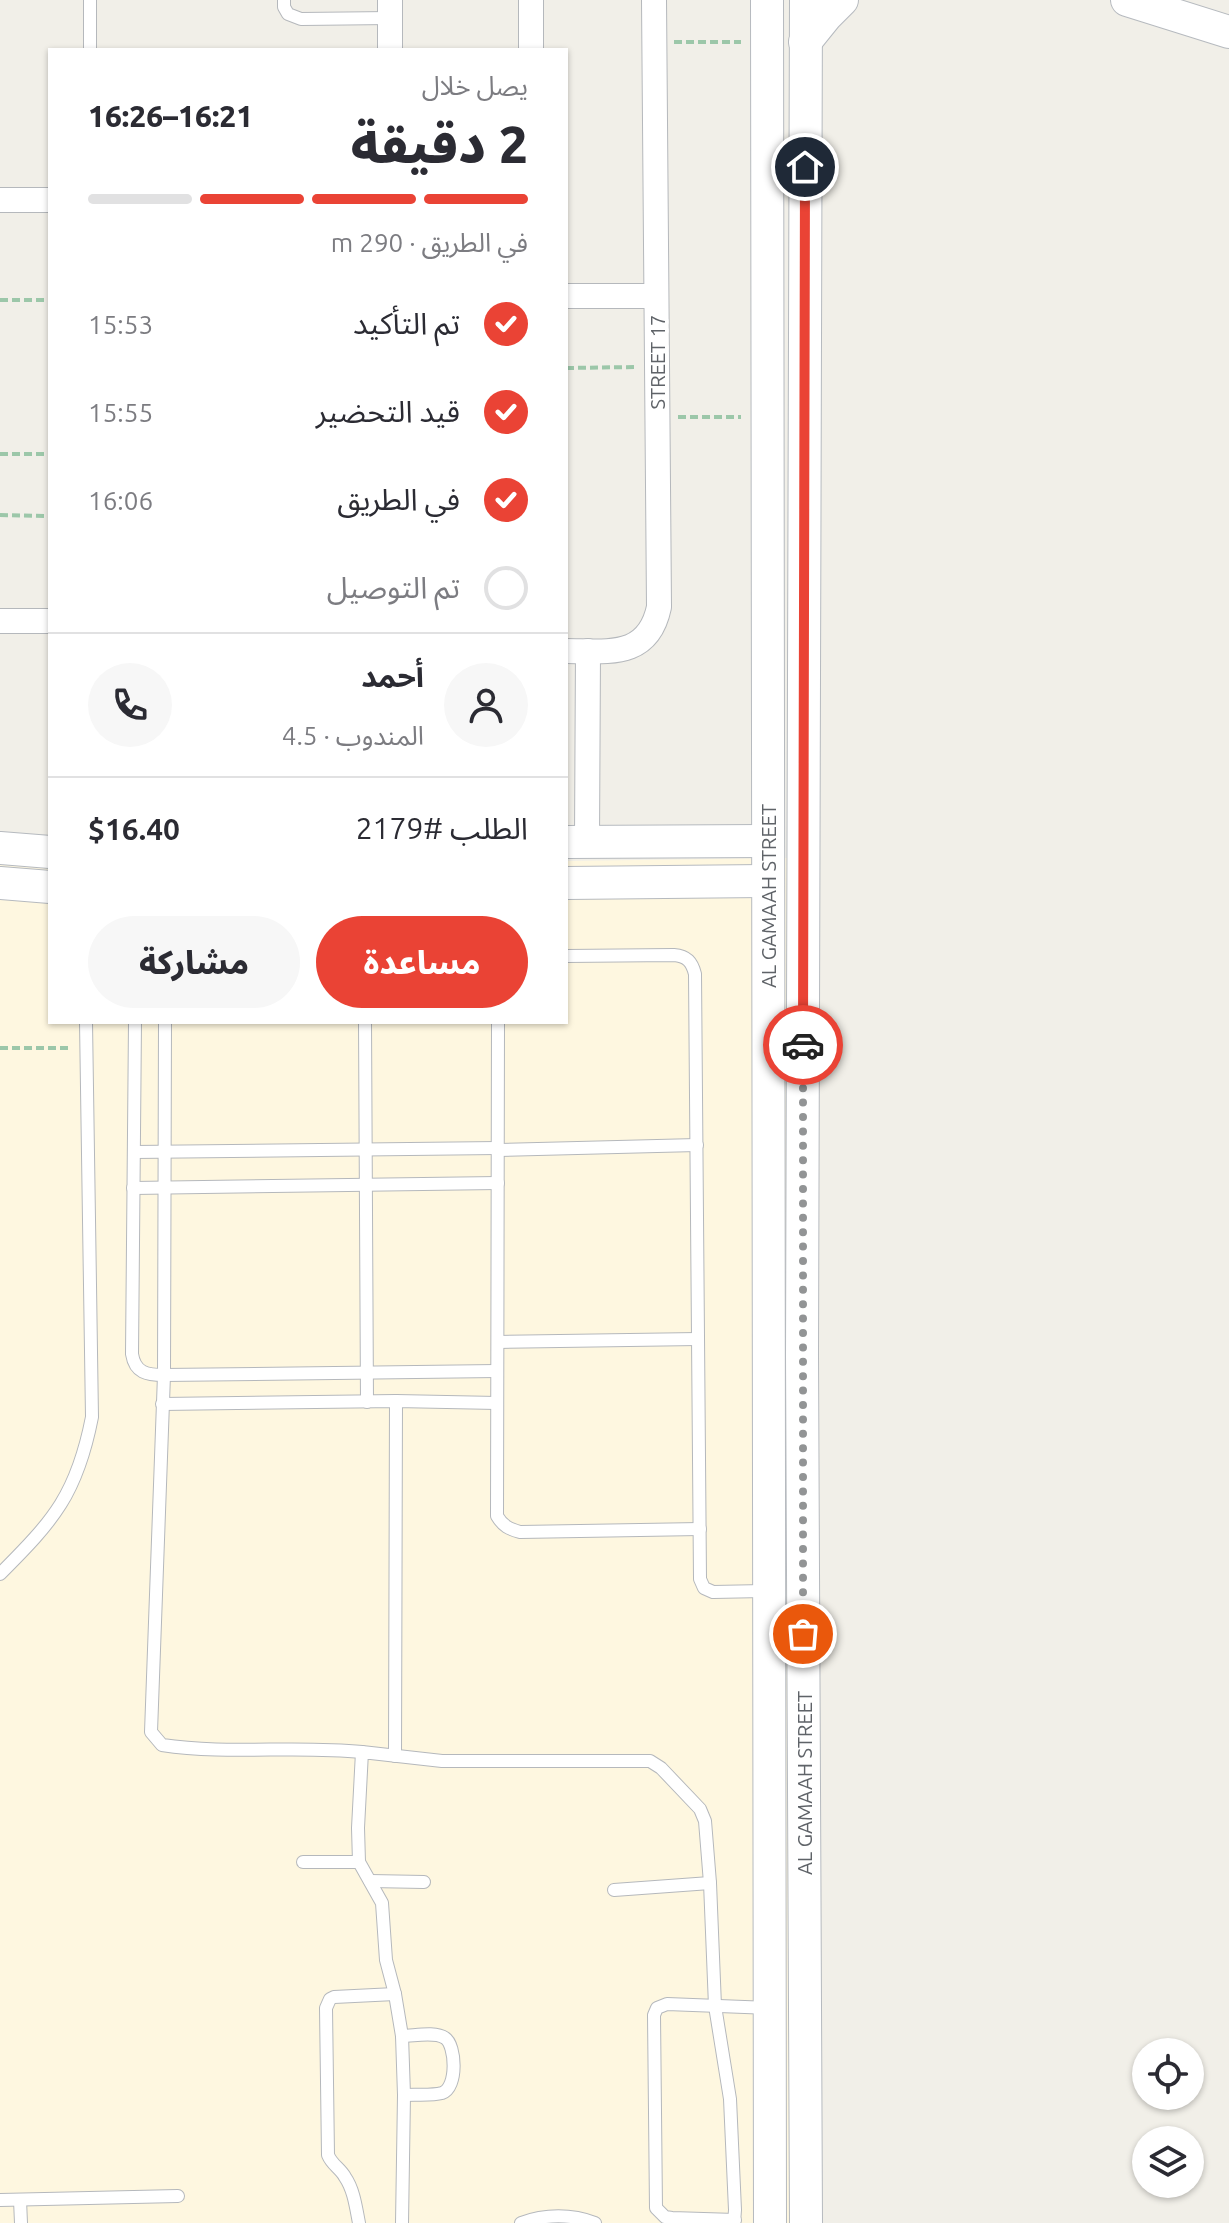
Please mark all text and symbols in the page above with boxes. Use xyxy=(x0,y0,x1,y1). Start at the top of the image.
text: يصل خلال xyxy=(422,71,528,100)
text: 16:21–16:26 xyxy=(88,99,253,133)
text: 2 دقيقة xyxy=(350,115,528,173)
pin xyxy=(771,133,839,201)
icon: home xyxy=(783,145,827,189)
text: في الطريق · 290 m xyxy=(331,228,528,257)
icon: check xyxy=(484,302,528,346)
text: تم التأكيد xyxy=(353,306,460,340)
text: 15:53 xyxy=(88,310,153,339)
street label: STREET 17 xyxy=(646,315,669,409)
icon: check xyxy=(484,390,528,434)
text: قيد التحضير xyxy=(316,394,460,428)
text: 15:55 xyxy=(88,398,153,427)
icon: check xyxy=(484,478,528,522)
text: في الطريق xyxy=(337,482,460,516)
text: 16:06 xyxy=(88,486,153,515)
text: تم التوصيل xyxy=(327,570,460,604)
text: أحمد xyxy=(361,659,424,693)
button: phone xyxy=(88,663,172,747)
button: person xyxy=(444,663,528,747)
text: المندوب · 4.5 xyxy=(282,721,424,750)
street label: AL GAMAAH STREET xyxy=(757,804,780,988)
text: الطلب #2179 xyxy=(356,811,528,845)
text: $16.40 xyxy=(88,812,180,846)
button: مشاركة xyxy=(88,916,300,1008)
button: مساعدة xyxy=(316,916,528,1008)
courier xyxy=(763,1005,843,1085)
icon: car xyxy=(781,1023,825,1067)
pin xyxy=(769,1600,837,1668)
icon: bag xyxy=(781,1612,825,1656)
street label: AL GAMAAH STREET xyxy=(793,1691,816,1875)
map controls xyxy=(1132,2038,1204,2198)
button: locate xyxy=(1132,2038,1204,2110)
button: layers xyxy=(1132,2126,1204,2198)

